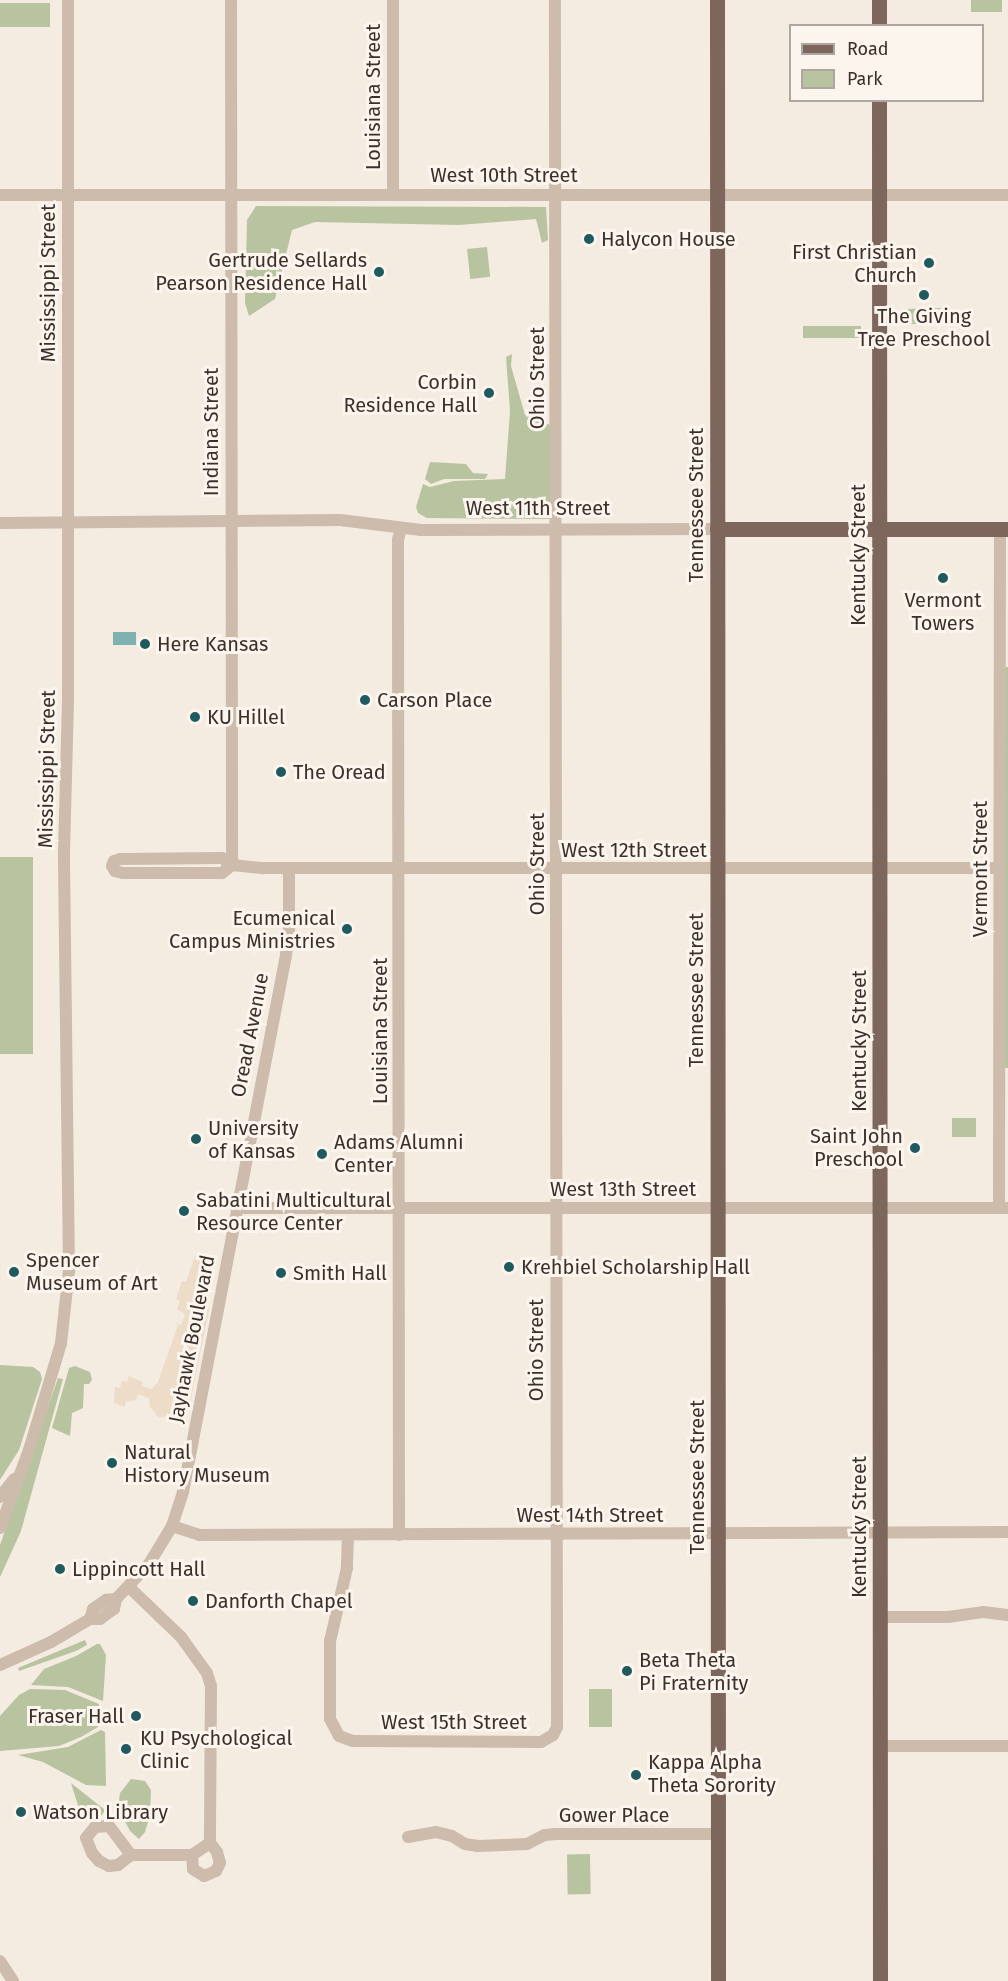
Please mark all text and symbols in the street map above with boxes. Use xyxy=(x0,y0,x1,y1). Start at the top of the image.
street label: Louisiana Street xyxy=(361,24,385,170)
legend xyxy=(789,24,984,102)
text: Road xyxy=(847,38,889,60)
text: Park xyxy=(847,68,882,90)
street label: West 10th Street xyxy=(430,163,578,187)
street label: Mississippi Street xyxy=(36,204,60,362)
place label: Halycon House xyxy=(601,227,736,251)
marker: Halycon House xyxy=(582,232,596,246)
place label: First Christian Church xyxy=(792,240,917,287)
place label: Gertrude Sellards Pearson Residence Hall xyxy=(155,248,367,295)
marker: First Christian Church xyxy=(922,256,936,270)
marker: Gertrude Sellards Pearson Residence Hall xyxy=(372,265,386,279)
marker: The Giving Tree Preschool xyxy=(917,288,931,302)
place label: The Giving Tree Preschool xyxy=(857,304,991,351)
street label: Ohio Street xyxy=(525,327,549,429)
street label: Indiana Street xyxy=(199,368,223,496)
place label: Corbin Residence Hall xyxy=(343,370,477,417)
marker: Corbin Residence Hall xyxy=(482,386,496,400)
street label: Tennessee Street xyxy=(684,428,708,582)
street label: Kentucky Street xyxy=(846,484,870,626)
street label: West 11th Street xyxy=(466,496,610,520)
marker: Vermont Towers xyxy=(936,571,950,585)
place label: Vermont Towers xyxy=(905,588,981,635)
place label: Here Kansas xyxy=(157,632,268,656)
marker: Here Kansas xyxy=(138,637,152,651)
place label: Carson Place xyxy=(377,688,492,712)
street label: Mississippi Street xyxy=(34,690,60,848)
marker: Carson Place xyxy=(358,693,372,707)
place label: KU Hillel xyxy=(207,705,285,729)
marker: KU Hillel xyxy=(188,710,202,724)
place label: The Oread xyxy=(293,760,386,784)
marker: The Oread xyxy=(274,765,288,779)
street label: Vermont Street xyxy=(968,801,992,937)
street label: Ohio Street xyxy=(525,813,549,915)
street label: West 12th Street xyxy=(561,838,707,862)
place label: Ecumenical Campus Ministries xyxy=(169,906,335,953)
street label: Tennessee Street xyxy=(684,913,708,1067)
marker: Ecumenical Campus Ministries xyxy=(340,922,354,936)
street label: Louisiana Street xyxy=(368,958,392,1104)
street label: Kentucky Street xyxy=(847,970,871,1112)
street label: Oread Avenue xyxy=(226,971,274,1099)
place label: University of Kansas xyxy=(208,1116,299,1163)
place label: Saint John Preschool xyxy=(810,1124,903,1171)
place label: Adams Alumni Center xyxy=(334,1130,464,1177)
marker: University of Kansas xyxy=(189,1132,203,1146)
marker: Saint John Preschool xyxy=(908,1141,922,1155)
marker: Adams Alumni Center xyxy=(315,1147,329,1161)
street label: West 13th Street xyxy=(550,1177,696,1201)
place label: Sabatini Multicultural Resource Center xyxy=(196,1188,391,1235)
marker: Sabatini Multicultural Resource Center xyxy=(177,1204,191,1218)
place label: Spencer Museum of Art xyxy=(26,1248,158,1295)
street label: Jayhawk Boulevard xyxy=(164,1253,220,1425)
place label: Krehbiel Scholarship Hall xyxy=(521,1255,750,1279)
marker: Krehbiel Scholarship Hall xyxy=(502,1260,516,1274)
place label: Smith Hall xyxy=(293,1261,387,1285)
marker: Spencer Museum of Art xyxy=(7,1265,21,1279)
marker: Smith Hall xyxy=(274,1266,288,1280)
street label: Ohio Street xyxy=(524,1299,548,1401)
street label: Tennessee Street xyxy=(685,1400,709,1554)
place label: Natural History Museum xyxy=(124,1440,270,1487)
marker: Natural History Museum xyxy=(105,1456,119,1470)
street label: Kentucky Street xyxy=(847,1456,871,1598)
street label: West 14th Street xyxy=(517,1503,663,1527)
place label: Lippincott Hall xyxy=(72,1557,205,1581)
marker: Lippincott Hall xyxy=(53,1562,67,1576)
place label: Danforth Chapel xyxy=(205,1589,353,1613)
marker: Danforth Chapel xyxy=(186,1594,200,1608)
place label: Beta Theta Pi Fraternity xyxy=(639,1648,748,1695)
marker: Beta Theta Pi Fraternity xyxy=(620,1664,634,1678)
place label: Fraser Hall xyxy=(28,1704,124,1728)
marker: Fraser Hall xyxy=(129,1709,143,1723)
street label: West 15th Street xyxy=(381,1710,527,1734)
place label: KU Psychological Clinic xyxy=(140,1726,292,1773)
marker: KU Psychological Clinic xyxy=(117,1740,135,1758)
place label: Kappa Alpha Theta Sorority xyxy=(648,1751,776,1798)
marker: Kappa Alpha Theta Sorority xyxy=(629,1768,643,1782)
place label: Watson Library xyxy=(33,1800,168,1824)
street label: Gower Place xyxy=(559,1803,669,1827)
marker: Watson Library xyxy=(14,1805,28,1819)

